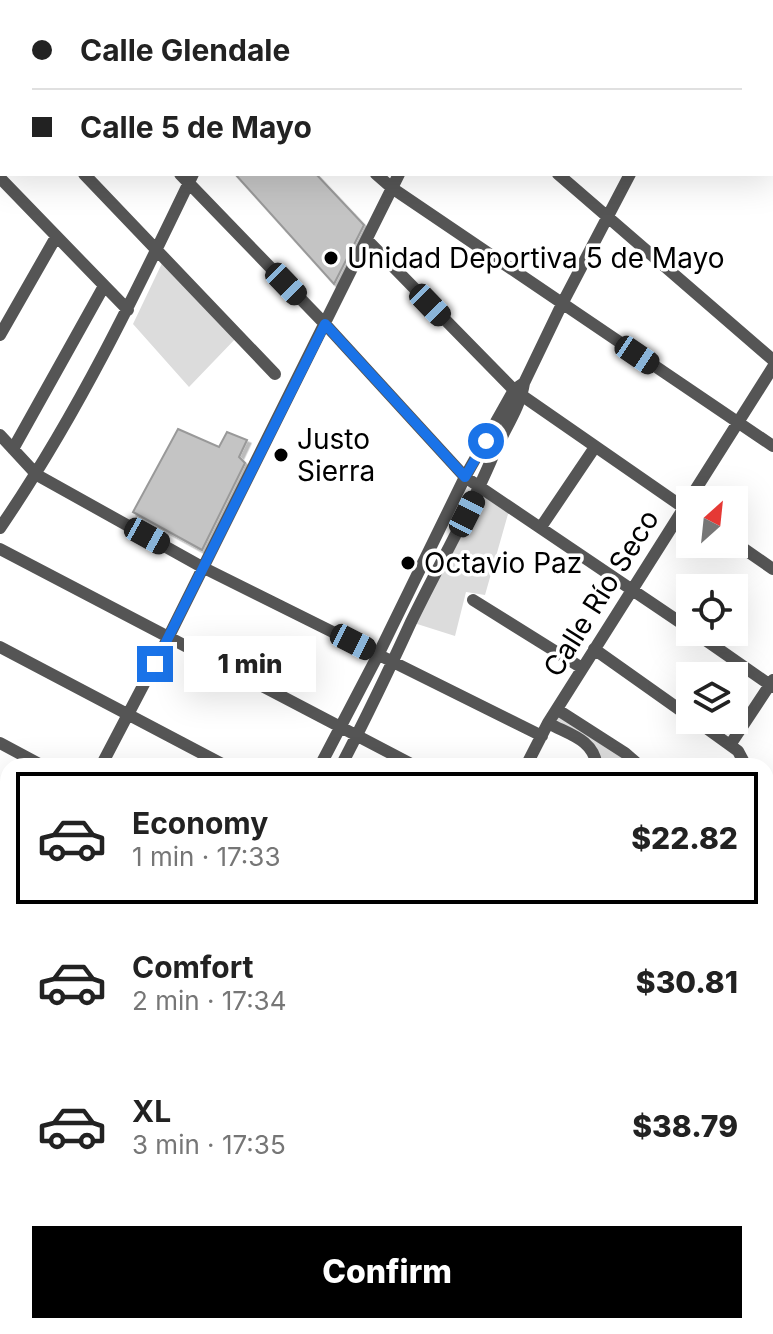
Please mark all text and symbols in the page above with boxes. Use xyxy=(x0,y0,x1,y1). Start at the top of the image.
text: Calle Glendale xyxy=(80,32,290,68)
text: Calle 5 de Mayo xyxy=(80,109,312,145)
place label: Unidad Deportiva 5 de Mayo xyxy=(347,241,724,275)
marker: Unidad Deportiva 5 de Mayo xyxy=(322,249,340,267)
car xyxy=(261,258,311,310)
car xyxy=(405,279,455,331)
car xyxy=(610,332,664,378)
place label: Justo Sierra xyxy=(297,422,375,488)
route start xyxy=(468,423,504,459)
marker: Justo Sierra xyxy=(272,446,290,464)
north arrow xyxy=(676,486,748,558)
map controls xyxy=(676,486,748,734)
car xyxy=(445,487,489,541)
street label: Calle Río Seco xyxy=(536,503,666,683)
car xyxy=(120,514,174,558)
place label: Octavio Paz xyxy=(424,546,582,580)
marker: Octavio Paz xyxy=(399,554,417,572)
button: locate xyxy=(676,574,748,646)
car xyxy=(326,620,380,664)
callout: 1 min xyxy=(183,636,315,692)
route end xyxy=(137,646,173,682)
text: 1 min xyxy=(217,648,283,679)
button: layers xyxy=(676,662,748,734)
icon: car xyxy=(36,802,108,874)
text: Economy xyxy=(132,805,268,841)
text: $22.82 xyxy=(631,820,738,856)
text: 1 min · 17:33 xyxy=(132,841,280,872)
icon: car xyxy=(36,946,108,1018)
text: Comfort xyxy=(132,949,253,985)
text: $30.81 xyxy=(636,964,738,1000)
text: 2 min · 17:34 xyxy=(132,985,286,1016)
icon: car xyxy=(36,1090,108,1162)
text: XL xyxy=(132,1093,171,1129)
text: $38.79 xyxy=(632,1108,738,1144)
text: 3 min · 17:35 xyxy=(132,1129,286,1160)
button: Confirm xyxy=(32,1226,742,1318)

